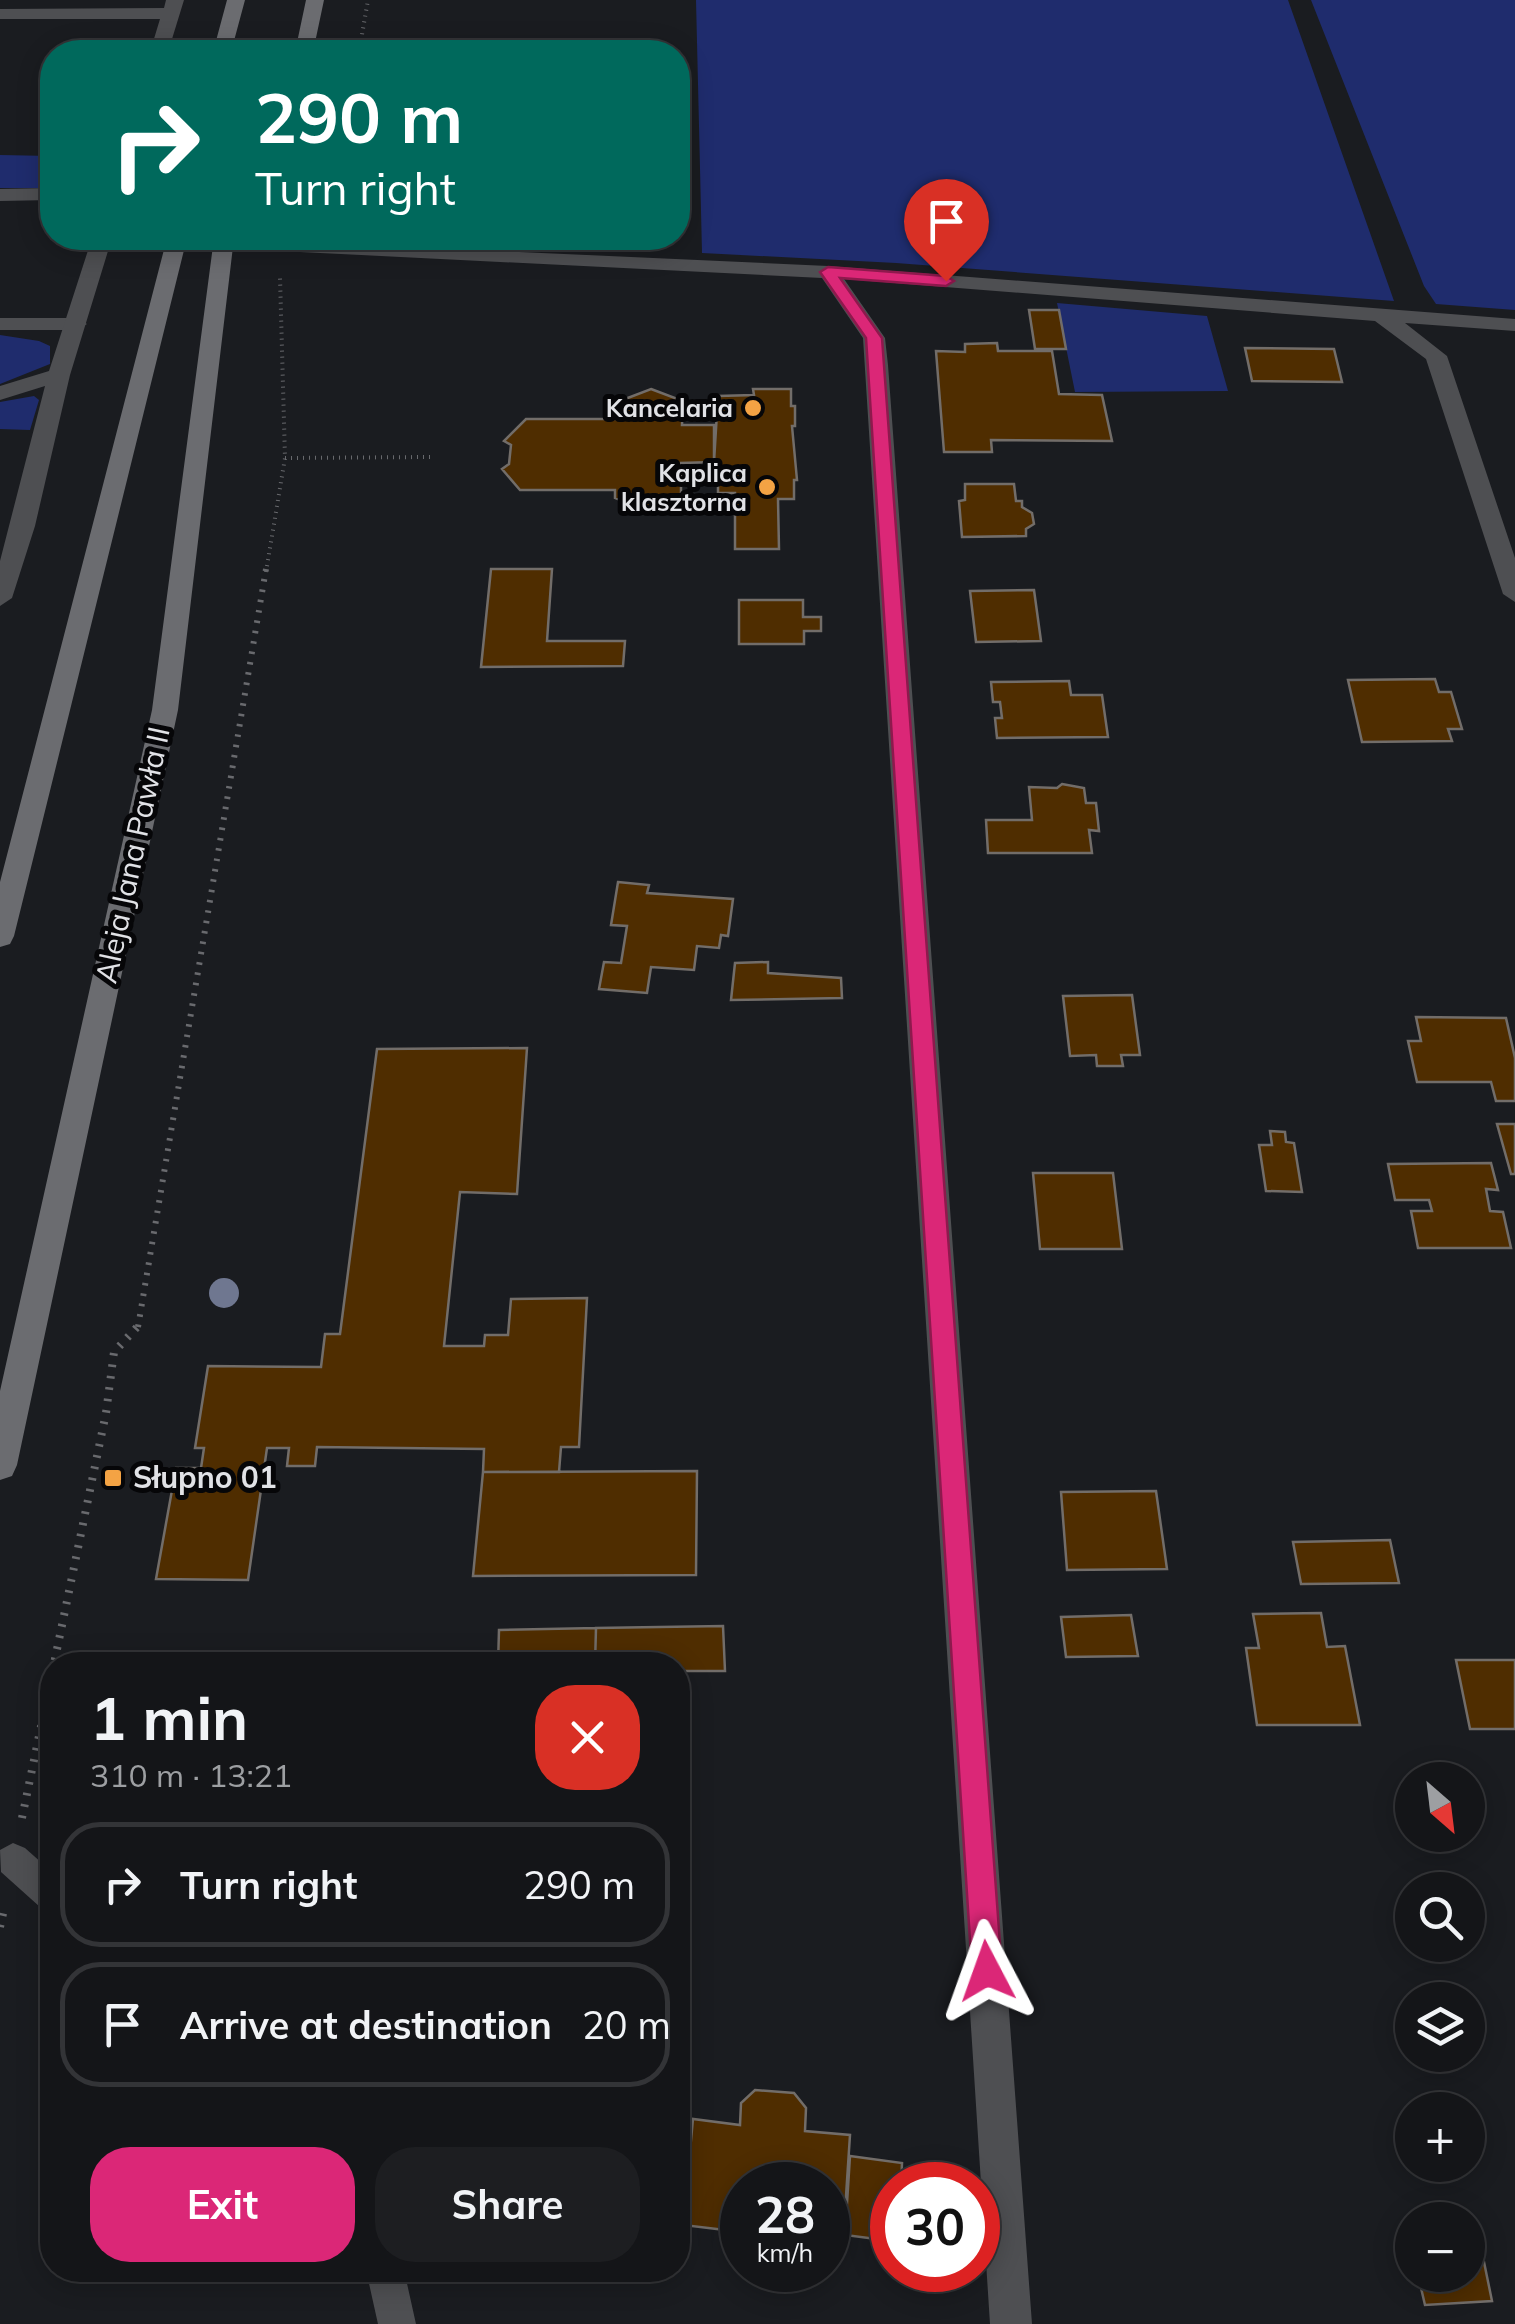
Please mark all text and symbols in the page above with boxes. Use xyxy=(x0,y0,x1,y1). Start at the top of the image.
text: 290 m xyxy=(255,73,463,161)
icon: right xyxy=(90,80,220,210)
text: Turn right xyxy=(255,160,456,216)
pin xyxy=(904,179,989,282)
icon: arrive xyxy=(919,194,974,249)
place label: Kancelaria xyxy=(606,392,733,423)
marker: Kancelaria xyxy=(742,397,764,419)
place label: Kaplica klasztorna xyxy=(621,457,747,517)
marker: Kaplica klasztorna xyxy=(756,476,778,498)
street label: Aleja Jana Pawła II xyxy=(86,723,178,986)
place label: Słupno 01 xyxy=(133,1458,277,1496)
marker: Słupno 01 xyxy=(102,1467,124,1489)
text: 1 min xyxy=(90,1680,248,1755)
button: close xyxy=(535,1685,640,1790)
text: 310 m · 13:21 xyxy=(90,1755,292,1795)
north arrow xyxy=(1395,1762,1485,1852)
map controls xyxy=(1395,1762,1485,2292)
icon: right xyxy=(95,1857,150,1912)
text: Turn right xyxy=(180,1861,357,1909)
text: 290 m xyxy=(523,1861,635,1909)
button: search xyxy=(1395,1872,1485,1962)
position arrow xyxy=(935,1919,1039,2023)
button: layers xyxy=(1395,1982,1485,2072)
icon: arrive xyxy=(95,1997,150,2052)
text: Arrive at destination xyxy=(180,2001,552,2049)
text: 20 m xyxy=(582,2001,671,2049)
button: + xyxy=(1395,2092,1485,2182)
button: Exit xyxy=(90,2147,355,2262)
button: Share xyxy=(375,2147,640,2262)
speed limit sign: 30 xyxy=(870,2162,1000,2292)
text: 28 xyxy=(755,2183,815,2246)
button: − xyxy=(1395,2202,1485,2292)
text: km/h xyxy=(757,2237,813,2268)

